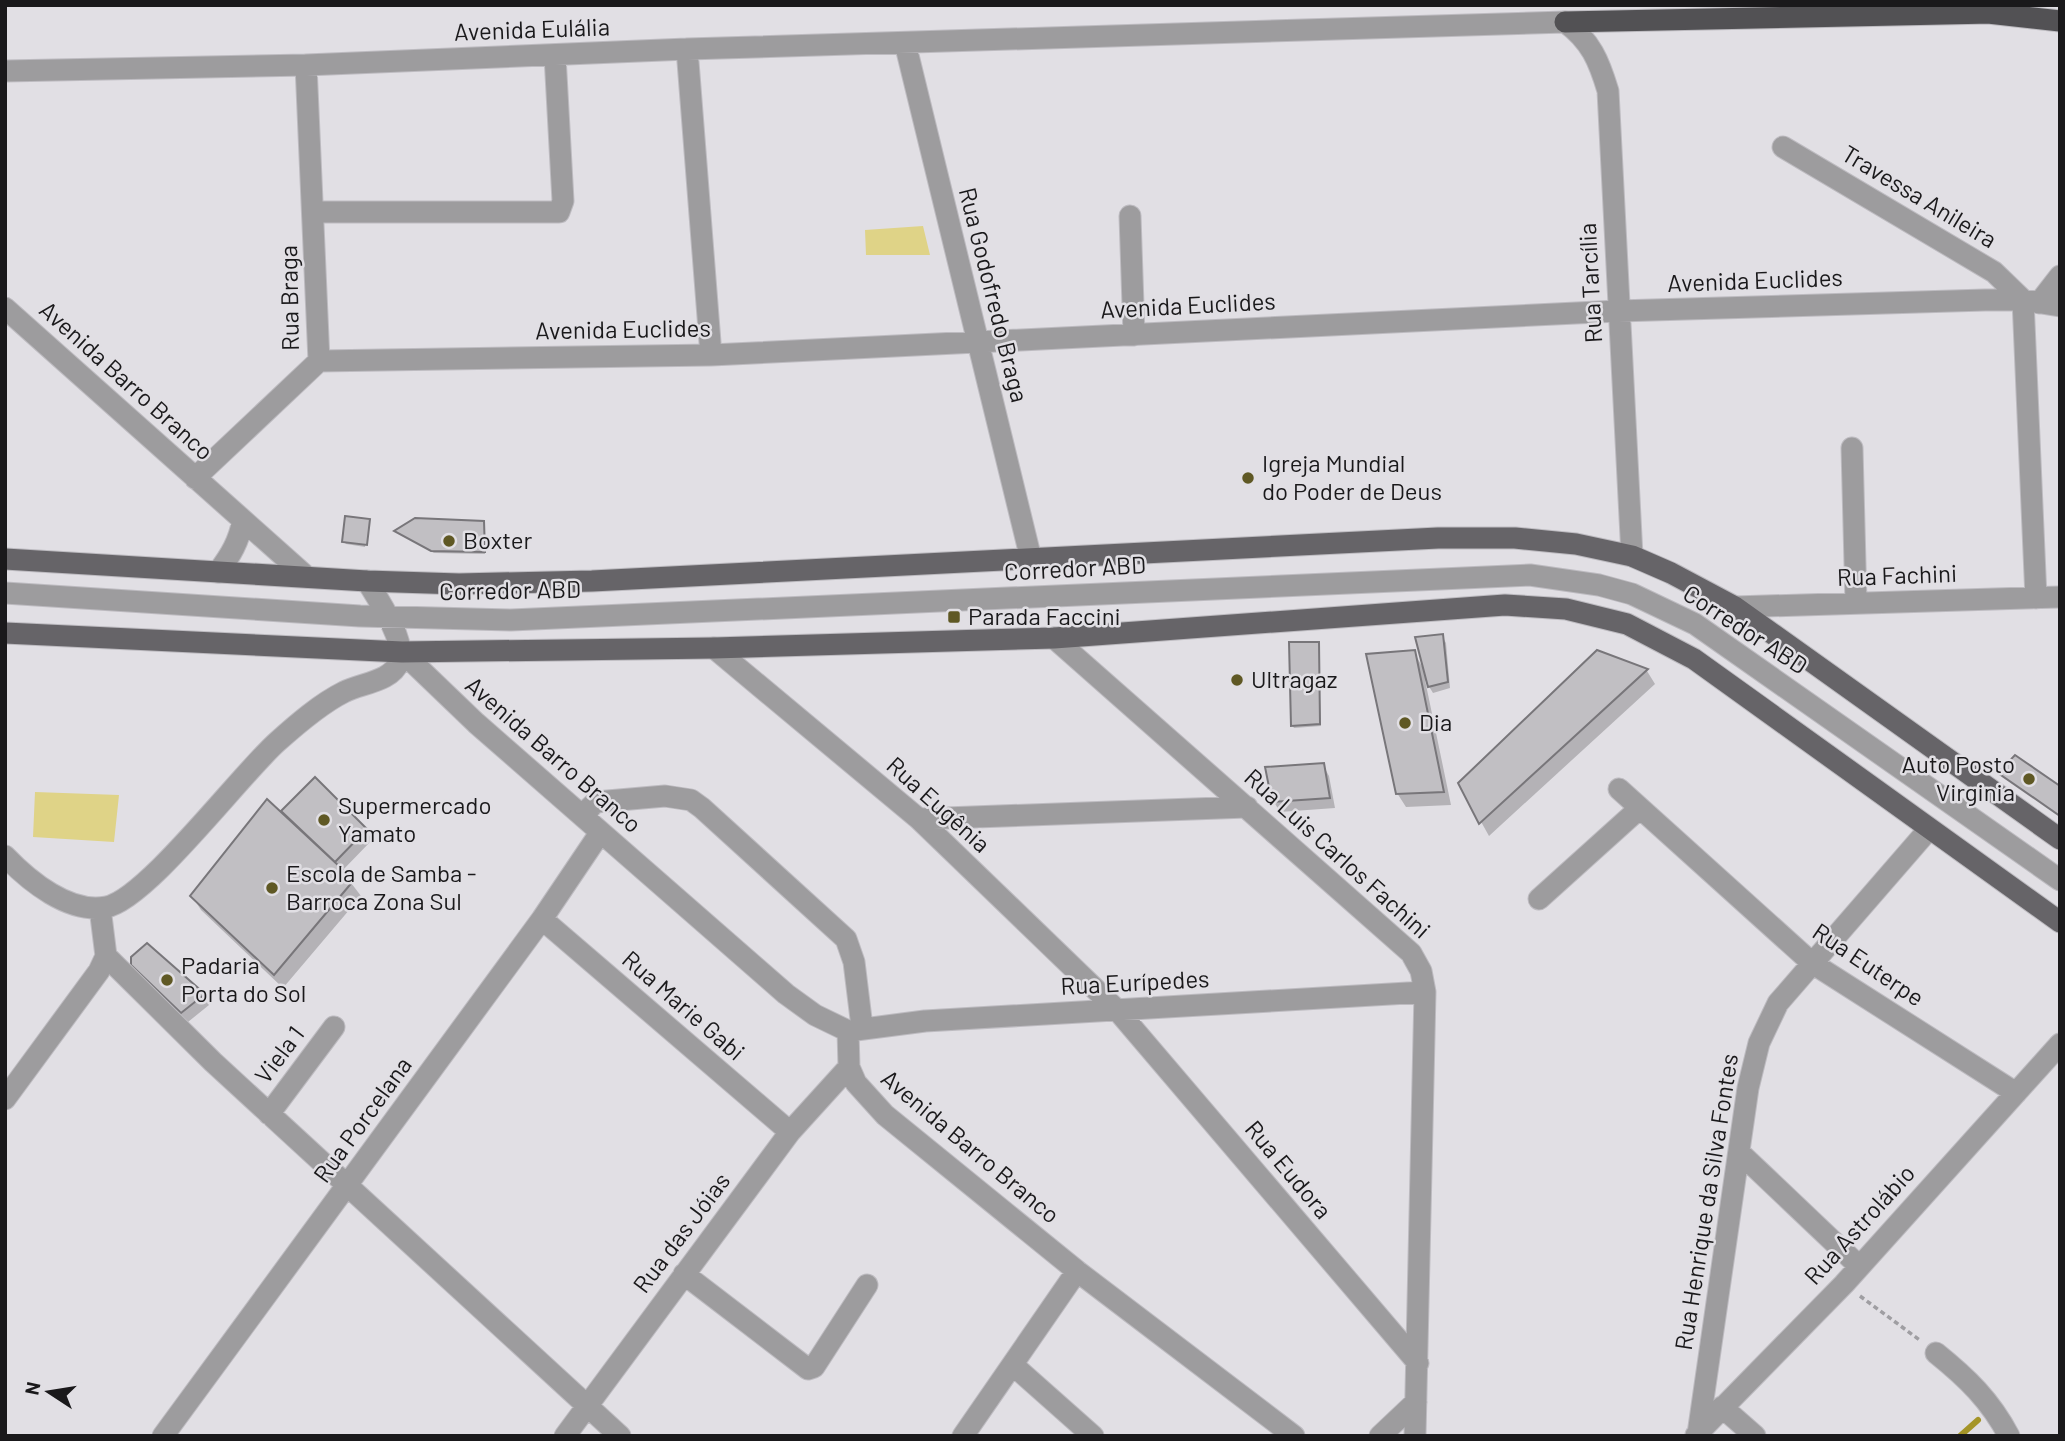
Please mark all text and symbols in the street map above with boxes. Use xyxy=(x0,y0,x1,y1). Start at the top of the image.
street label: Avenida Eulália xyxy=(454,11,610,46)
street label: Travessa Anileira xyxy=(1837,138,2002,253)
street label: Rua Godofredo Braga xyxy=(954,184,1035,405)
street label: Rua Tarcília xyxy=(1572,222,1607,344)
street label: Rua Braga xyxy=(273,245,304,351)
street label: Avenida Euclides xyxy=(1667,262,1843,297)
street label: Avenida Euclides xyxy=(1099,285,1276,324)
street label: Avenida Barro Branco xyxy=(34,294,220,465)
street label: Avenida Euclides xyxy=(535,312,711,345)
place label: Igreja Mundial do Poder de Deus xyxy=(1262,448,1442,505)
marker: Igreja Mundial do Poder de Deus xyxy=(1240,470,1256,486)
place label: Boxter xyxy=(463,525,532,554)
marker: Boxter xyxy=(441,533,457,549)
street label: Corredor ABD xyxy=(1003,549,1147,586)
street label: Rua Fachini xyxy=(1836,558,1958,591)
street label: Corredor ABD xyxy=(439,574,581,605)
street label: Corredor ABD xyxy=(1678,578,1813,680)
place label: Parada Faccini xyxy=(968,601,1121,630)
marker: Parada Faccini xyxy=(946,609,962,625)
place label: Ultragaz xyxy=(1251,664,1338,693)
street label: Avenida Barro Branco xyxy=(460,670,648,838)
marker: Ultragaz xyxy=(1229,672,1245,688)
place label: Dia xyxy=(1419,707,1452,736)
marker: Dia xyxy=(1397,715,1413,731)
place label: Auto Posto Virginia xyxy=(1901,749,2015,806)
street label: Rua Eugênia xyxy=(881,750,997,858)
street label: Rua Luis Carlos Fachini xyxy=(1239,762,1437,944)
marker: Auto Posto Virginia xyxy=(2021,771,2037,787)
place label: Supermercado Yamato xyxy=(338,790,492,847)
marker: Supermercado Yamato xyxy=(316,812,332,828)
place label: Escola de Samba - Barroca Zona Sul xyxy=(286,858,477,915)
marker: Escola de Samba - Barroca Zona Sul xyxy=(264,880,280,896)
street label: Rua Euterpe xyxy=(1808,916,1930,1012)
street label: Rua Marie Gabi xyxy=(617,944,751,1066)
place label: Padaria Porta do Sol xyxy=(181,950,306,1007)
street label: Rua Eurípedes xyxy=(1060,963,1210,1000)
marker: Padaria Porta do Sol xyxy=(159,972,175,988)
street label: Viela 1 xyxy=(248,1020,310,1088)
street label: Rua Porcelana xyxy=(306,1051,417,1188)
street label: Rua Henrique da Silva Fontes xyxy=(1668,1051,1743,1352)
street label: Avenida Barro Branco xyxy=(876,1063,1066,1229)
street label: Rua Eudora xyxy=(1240,1114,1339,1224)
street label: Rua Astrolábio xyxy=(1798,1158,1920,1290)
street label: Rua das Jóias xyxy=(626,1166,735,1298)
north arrow xyxy=(14,1357,84,1427)
text: N xyxy=(19,1380,44,1397)

